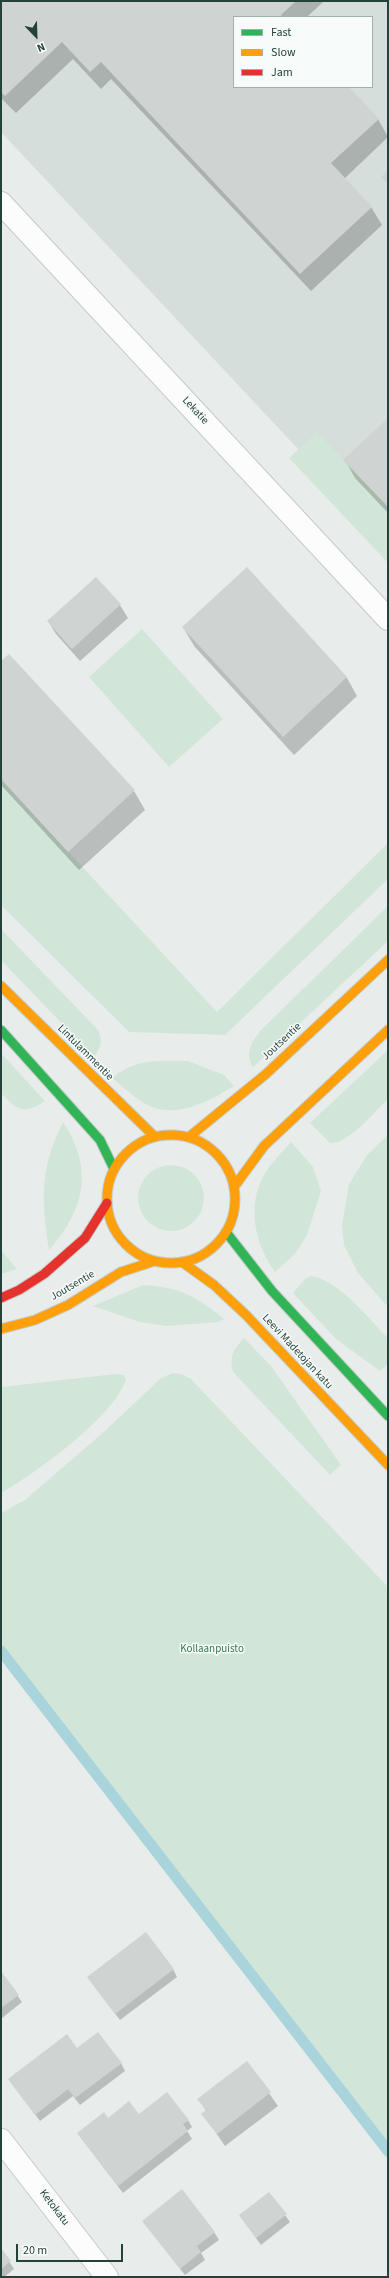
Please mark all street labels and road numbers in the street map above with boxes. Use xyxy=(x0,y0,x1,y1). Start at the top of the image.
street label: Lekatie xyxy=(179,394,211,428)
street label: Joutsentie xyxy=(260,1021,304,1063)
street label: Lintulammentie xyxy=(54,1022,116,1084)
street label: Joutsentie xyxy=(49,1268,97,1304)
street label: Leevi Madetojan katu xyxy=(259,1312,335,1392)
street label: Ketokatu xyxy=(36,2187,72,2229)

